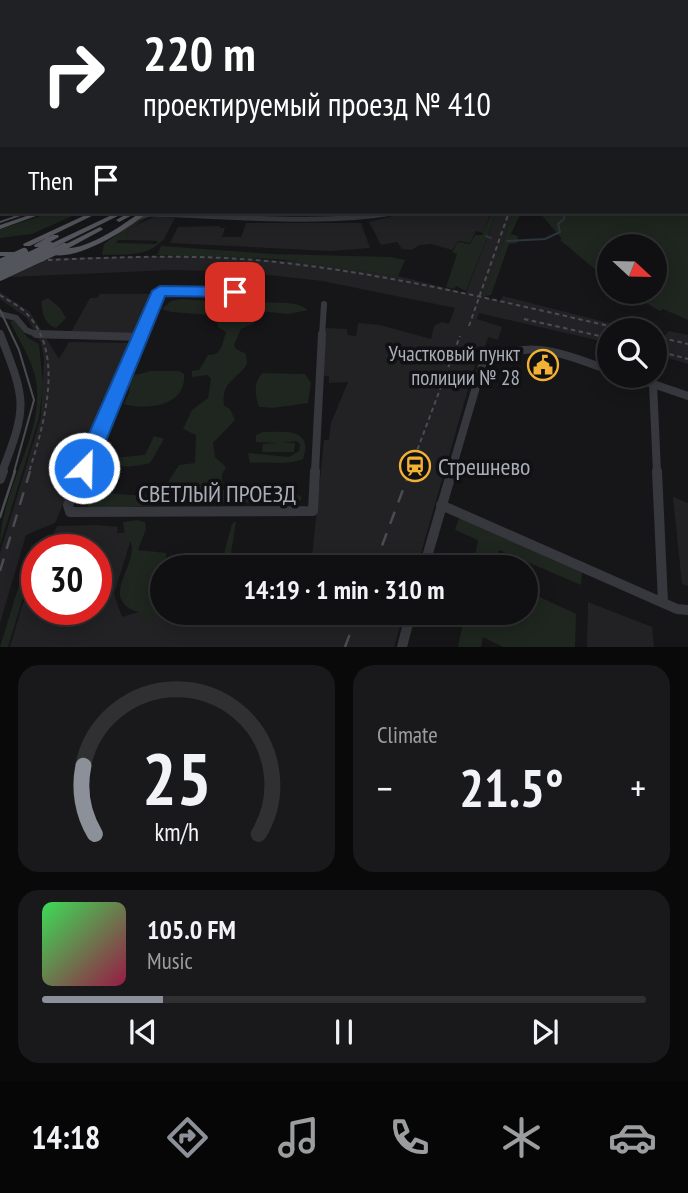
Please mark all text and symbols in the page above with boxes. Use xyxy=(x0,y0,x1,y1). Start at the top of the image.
text: 220 m xyxy=(143,21,256,85)
icon: right xyxy=(28,28,119,119)
text: проектируемый проезд № 410 xyxy=(143,83,491,125)
icon: arrive xyxy=(87,161,125,199)
text: Then xyxy=(28,164,73,197)
north arrow xyxy=(597,234,667,304)
map controls xyxy=(597,234,667,388)
pin xyxy=(205,262,265,322)
icon: arrive xyxy=(216,273,254,311)
button: search xyxy=(597,318,667,388)
place label: Участковый пункт полиции № 28 xyxy=(389,340,520,391)
public building icon: Участковый пункт полиции № 28 xyxy=(526,348,560,382)
position arrow xyxy=(47,431,121,505)
station icon: Стрешнево xyxy=(398,449,432,483)
place label: Стрешнево xyxy=(438,451,530,482)
street label: СВЕТЛЫЙ ПРОЕЗД xyxy=(138,478,296,509)
speed limit sign: 30 xyxy=(21,534,112,625)
text: 14:19 · 1 min · 310 m xyxy=(244,573,444,606)
text: Climate xyxy=(377,720,438,749)
text: 25 xyxy=(142,731,211,825)
text: 21.5° xyxy=(459,754,564,821)
text: − xyxy=(377,763,393,812)
text: + xyxy=(630,763,646,812)
text: km/h xyxy=(154,816,199,848)
text: 105.0 FM xyxy=(147,913,236,946)
text: Music xyxy=(147,946,193,975)
icon: previous xyxy=(124,1013,162,1051)
icon: pause xyxy=(325,1013,363,1051)
icon: next xyxy=(526,1013,564,1051)
icon: directions xyxy=(163,1113,212,1162)
icon: music xyxy=(274,1113,323,1162)
icon: phone xyxy=(385,1113,434,1162)
icon: climate xyxy=(497,1113,546,1162)
icon: car xyxy=(608,1113,657,1162)
text: 14:18 xyxy=(31,1116,100,1158)

